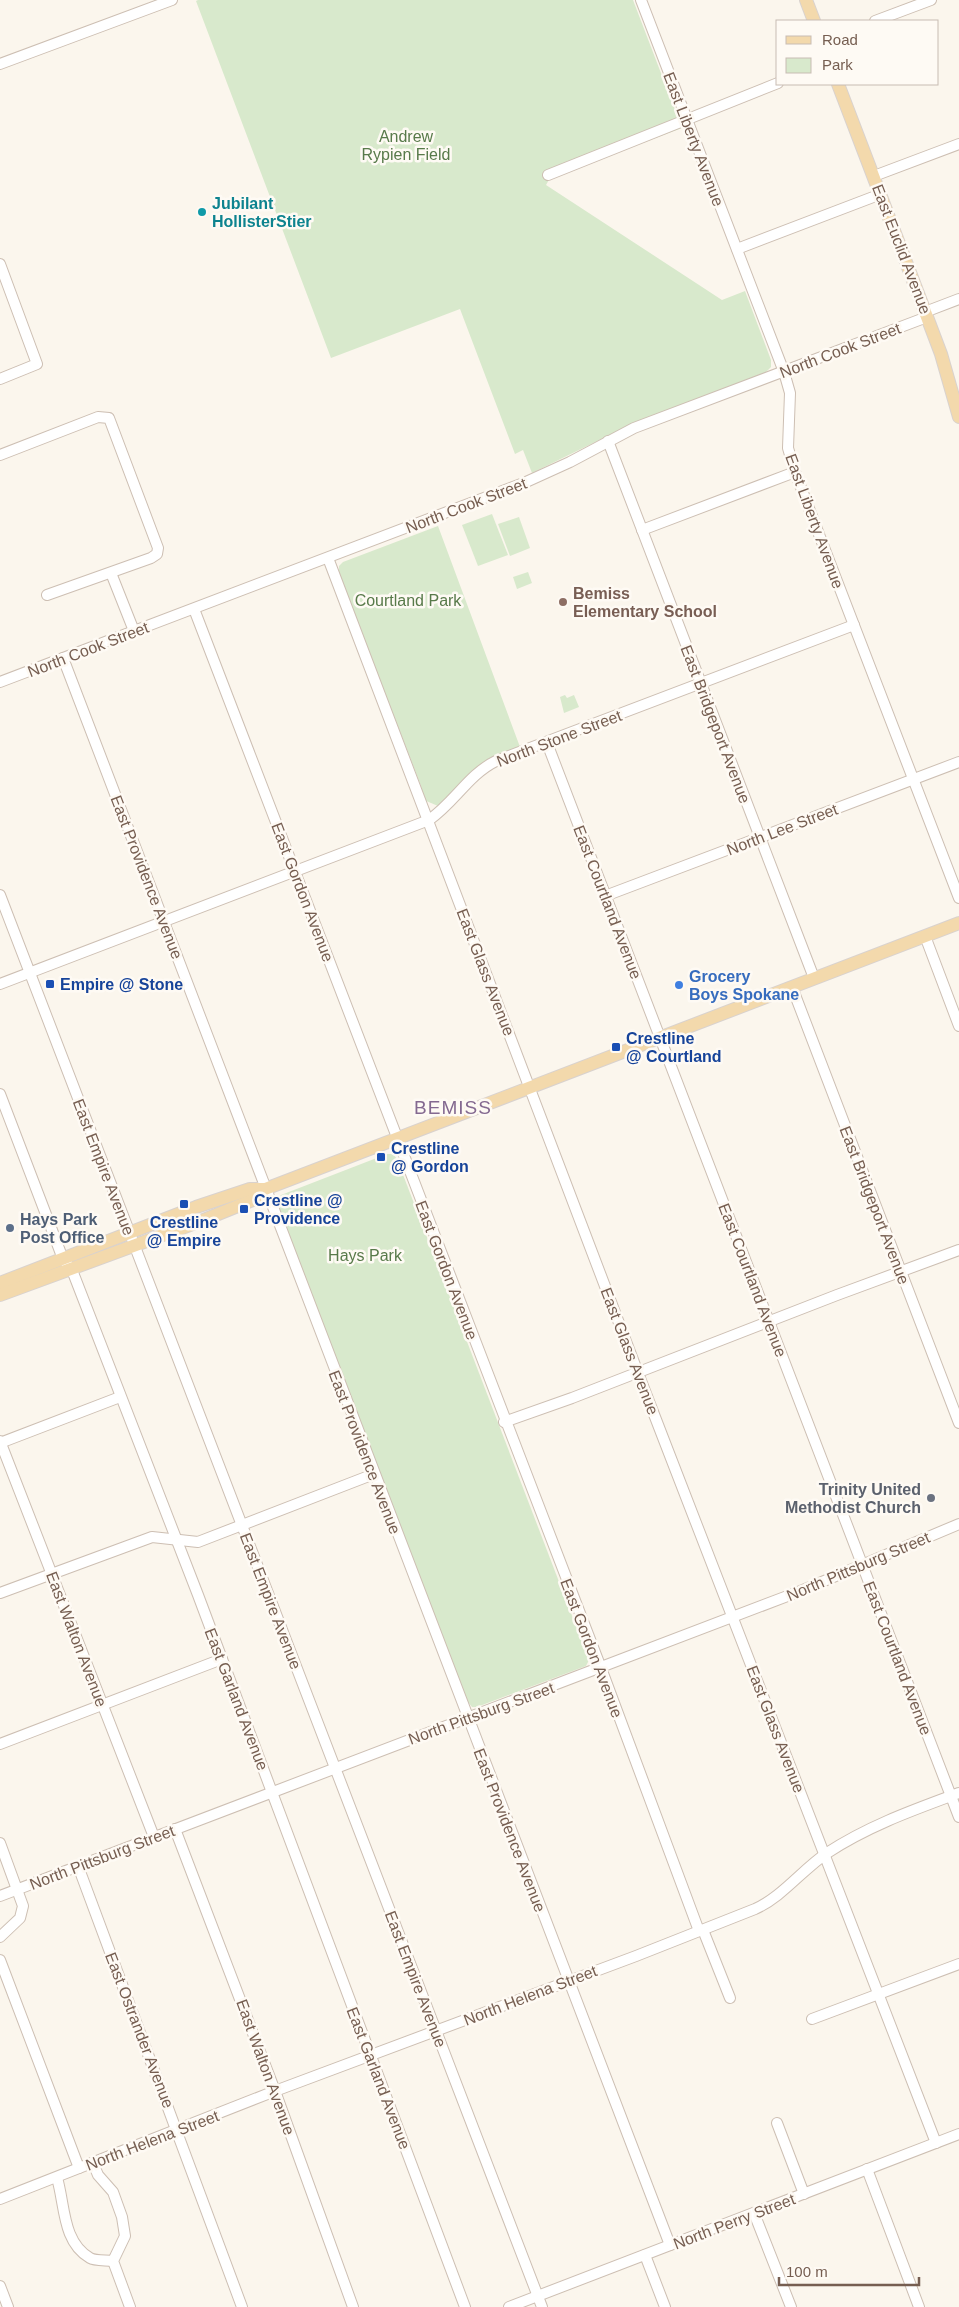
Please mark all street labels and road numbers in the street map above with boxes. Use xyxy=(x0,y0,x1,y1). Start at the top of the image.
street label: East Liberty Avenue xyxy=(660,70,727,209)
street label: East Euclid Avenue xyxy=(869,182,934,317)
street label: North Cook Street xyxy=(777,319,904,381)
street label: East Liberty Avenue xyxy=(782,452,847,591)
street label: North Cook Street xyxy=(403,474,530,536)
street label: North Cook Street xyxy=(25,618,152,680)
street label: East Bridgeport Avenue xyxy=(678,643,754,806)
street label: North Stone Street xyxy=(494,707,625,770)
street label: East Providence Avenue xyxy=(107,793,186,962)
street label: North Lee Street xyxy=(724,800,841,858)
street label: East Gordon Avenue xyxy=(268,820,337,964)
street label: East Courtland Avenue xyxy=(570,823,645,982)
street label: East Glass Avenue xyxy=(453,906,518,1038)
street label: East Empire Avenue xyxy=(70,1097,137,1238)
street label: East Bridgeport Avenue xyxy=(837,1124,913,1287)
street label: East Gordon Avenue xyxy=(412,1198,481,1342)
street label: East Courtland Avenue xyxy=(715,1201,790,1360)
street label: East Glass Avenue xyxy=(597,1285,662,1417)
street label: East Providence Avenue xyxy=(325,1368,404,1537)
street label: North Pittsburg Street xyxy=(784,1528,933,1604)
street label: East Empire Avenue xyxy=(237,1531,304,1672)
street label: East Walton Avenue xyxy=(43,1569,110,1709)
street label: East Gordon Avenue xyxy=(557,1576,626,1720)
street label: East Courtland Avenue xyxy=(860,1579,935,1738)
street label: East Garland Avenue xyxy=(202,1626,272,1773)
street label: East Glass Avenue xyxy=(743,1663,808,1795)
street label: North Pittsburg Street xyxy=(406,1679,557,1748)
street label: East Providence Avenue xyxy=(470,1746,549,1915)
street label: North Pittsburg Street xyxy=(27,1822,178,1893)
street label: East Empire Avenue xyxy=(382,1909,449,2050)
street label: East Ostrander Avenue xyxy=(102,1950,177,2110)
street label: North Helena Street xyxy=(461,1962,600,2029)
street label: East Walton Avenue xyxy=(233,1997,298,2137)
street label: East Garland Avenue xyxy=(344,2005,414,2152)
street label: North Helena Street xyxy=(83,2107,222,2174)
street label: North Perry Street xyxy=(671,2190,798,2253)

